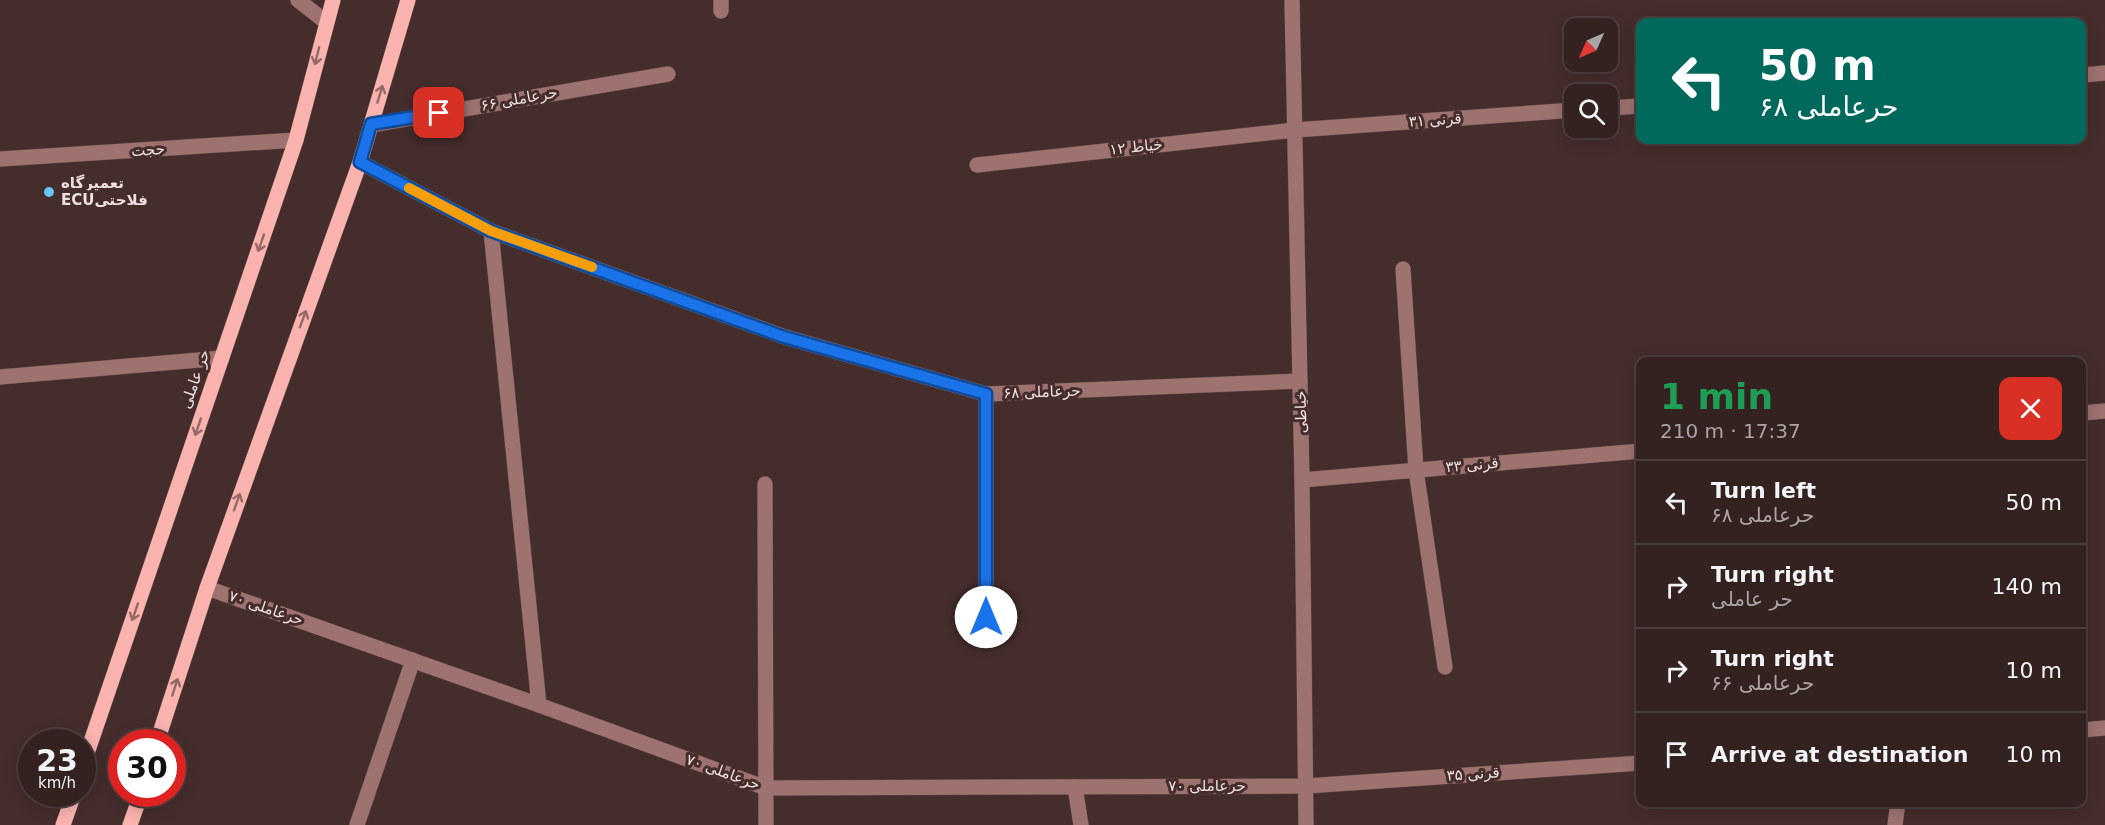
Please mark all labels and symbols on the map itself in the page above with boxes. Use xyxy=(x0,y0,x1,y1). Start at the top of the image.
north arrow xyxy=(1564,18,1618,72)
one-way arrow xyxy=(311,46,322,65)
street label: حرعاملی ۶۶ xyxy=(479,83,559,115)
one-way arrow xyxy=(375,85,386,104)
pin xyxy=(413,87,464,138)
street label: قرنی ۳۱ xyxy=(1408,109,1462,131)
street label: خیاط ۱۲ xyxy=(1109,135,1163,159)
street label: حجت xyxy=(131,140,165,160)
place label: تعمیرگاه ECUفلاحتی xyxy=(61,174,148,209)
marker: تعمیرگاه ECUفلاحتی xyxy=(42,185,56,199)
one-way arrow xyxy=(254,233,265,252)
one-way arrow xyxy=(299,310,310,329)
street label: حر عاملی xyxy=(177,347,213,411)
street label: حرعاملی ۶۸ xyxy=(1003,382,1081,402)
street label: خیاطی xyxy=(1292,390,1310,434)
one-way arrow xyxy=(192,417,203,436)
street label: قرنی ۳۳ xyxy=(1445,454,1499,476)
one-way arrow xyxy=(233,493,244,512)
position arrow xyxy=(954,585,1018,649)
street label: حرعاملی ۷۰ xyxy=(226,587,306,629)
one-way arrow xyxy=(129,602,140,621)
one-way arrow xyxy=(170,678,181,697)
speed limit sign: 30 xyxy=(108,729,186,807)
street label: حرعاملی ۷۰ xyxy=(684,750,762,794)
street label: قرنی ۳۵ xyxy=(1446,763,1500,785)
street label: حرعاملی ۷۰ xyxy=(1168,777,1246,795)

